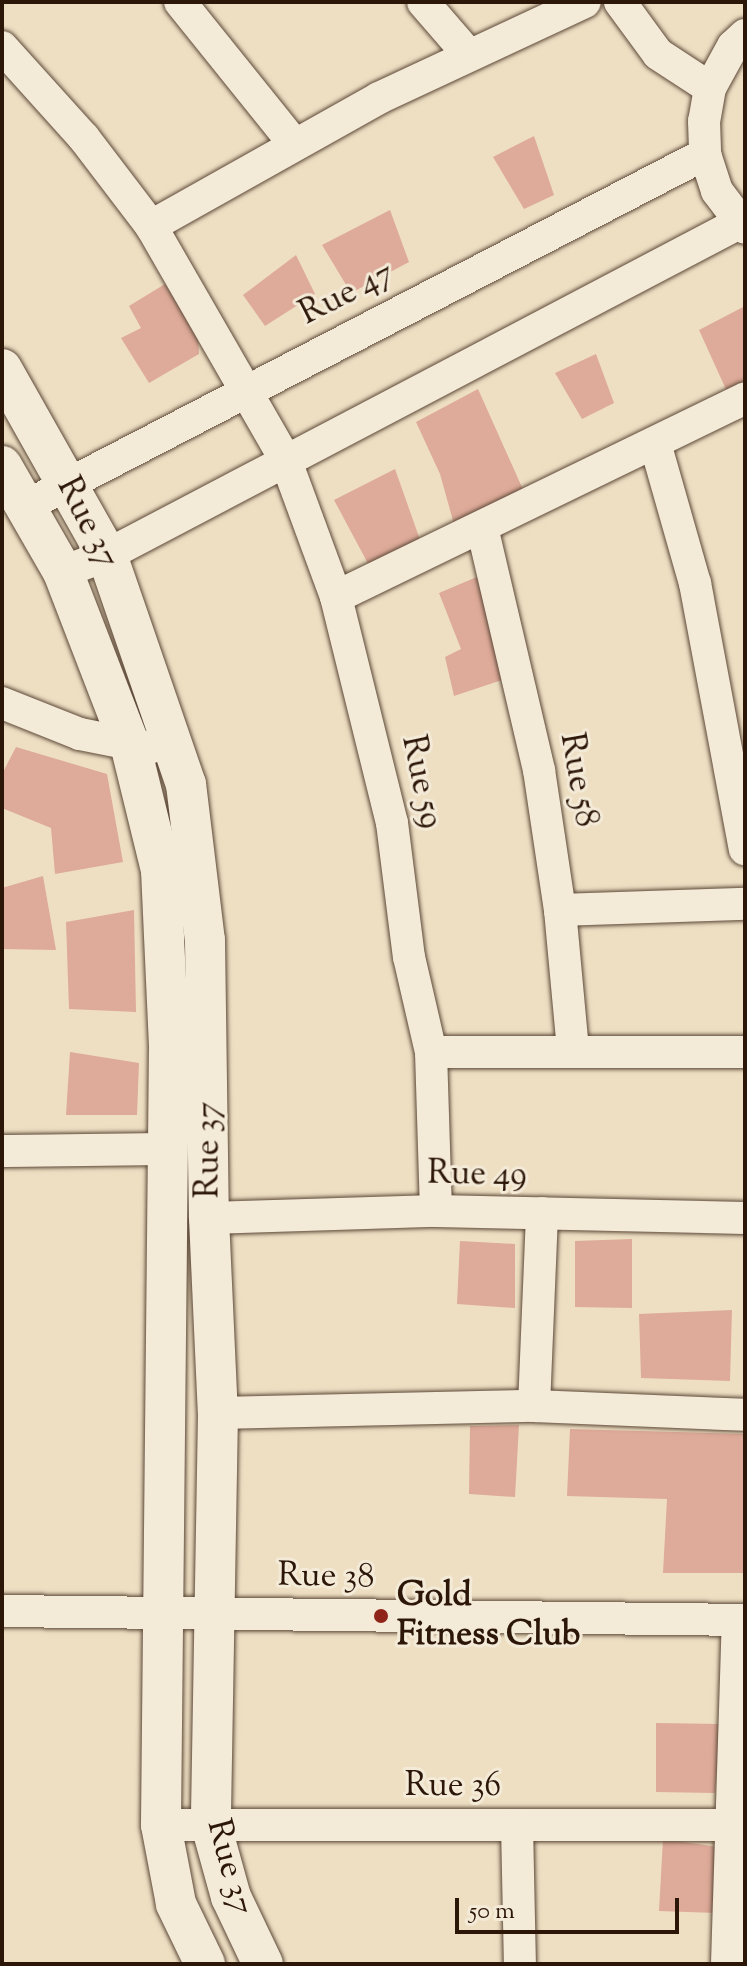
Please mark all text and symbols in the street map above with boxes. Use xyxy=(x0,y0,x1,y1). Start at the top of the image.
street label: Rue 47 xyxy=(293,253,401,335)
street label: Rue 37 xyxy=(47,471,127,575)
street label: Rue 58 xyxy=(550,730,606,830)
street label: Rue 59 xyxy=(391,732,451,832)
street label: Rue 37 xyxy=(189,1102,229,1198)
street label: Rue 49 xyxy=(427,1154,527,1196)
street label: Rue 38 xyxy=(277,1556,375,1598)
place label: Gold Fitness Club xyxy=(397,1576,580,1656)
marker: Gold Fitness Club xyxy=(372,1607,390,1625)
street label: Rue 36 xyxy=(405,1767,501,1807)
street label: Rue 37 xyxy=(197,1815,261,1919)
scale bar xyxy=(459,1882,683,1932)
text: 50 m xyxy=(469,1895,515,1929)

